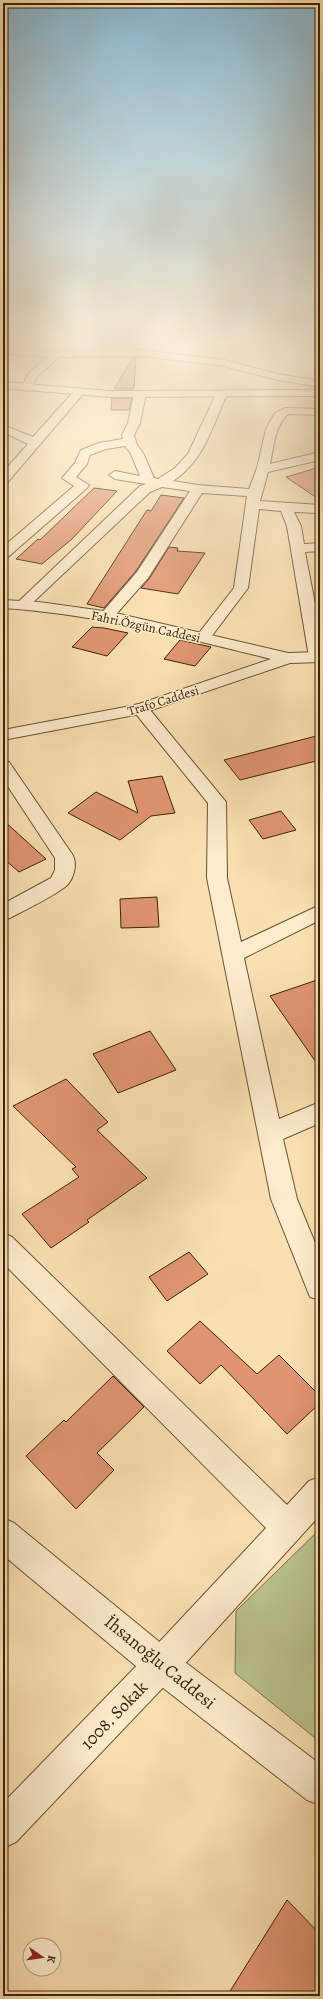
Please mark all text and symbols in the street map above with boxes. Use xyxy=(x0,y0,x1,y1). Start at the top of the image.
street label: Fahri Özgün Caddesi xyxy=(90,607,202,646)
street label: Trafo Caddesi xyxy=(125,681,201,719)
street label: İhsanoğlu Caddesi xyxy=(99,1610,221,1714)
street label: 1008. Sokak xyxy=(75,1675,153,1755)
north arrow xyxy=(22,1937,62,1977)
text: K xyxy=(43,1954,59,1965)

